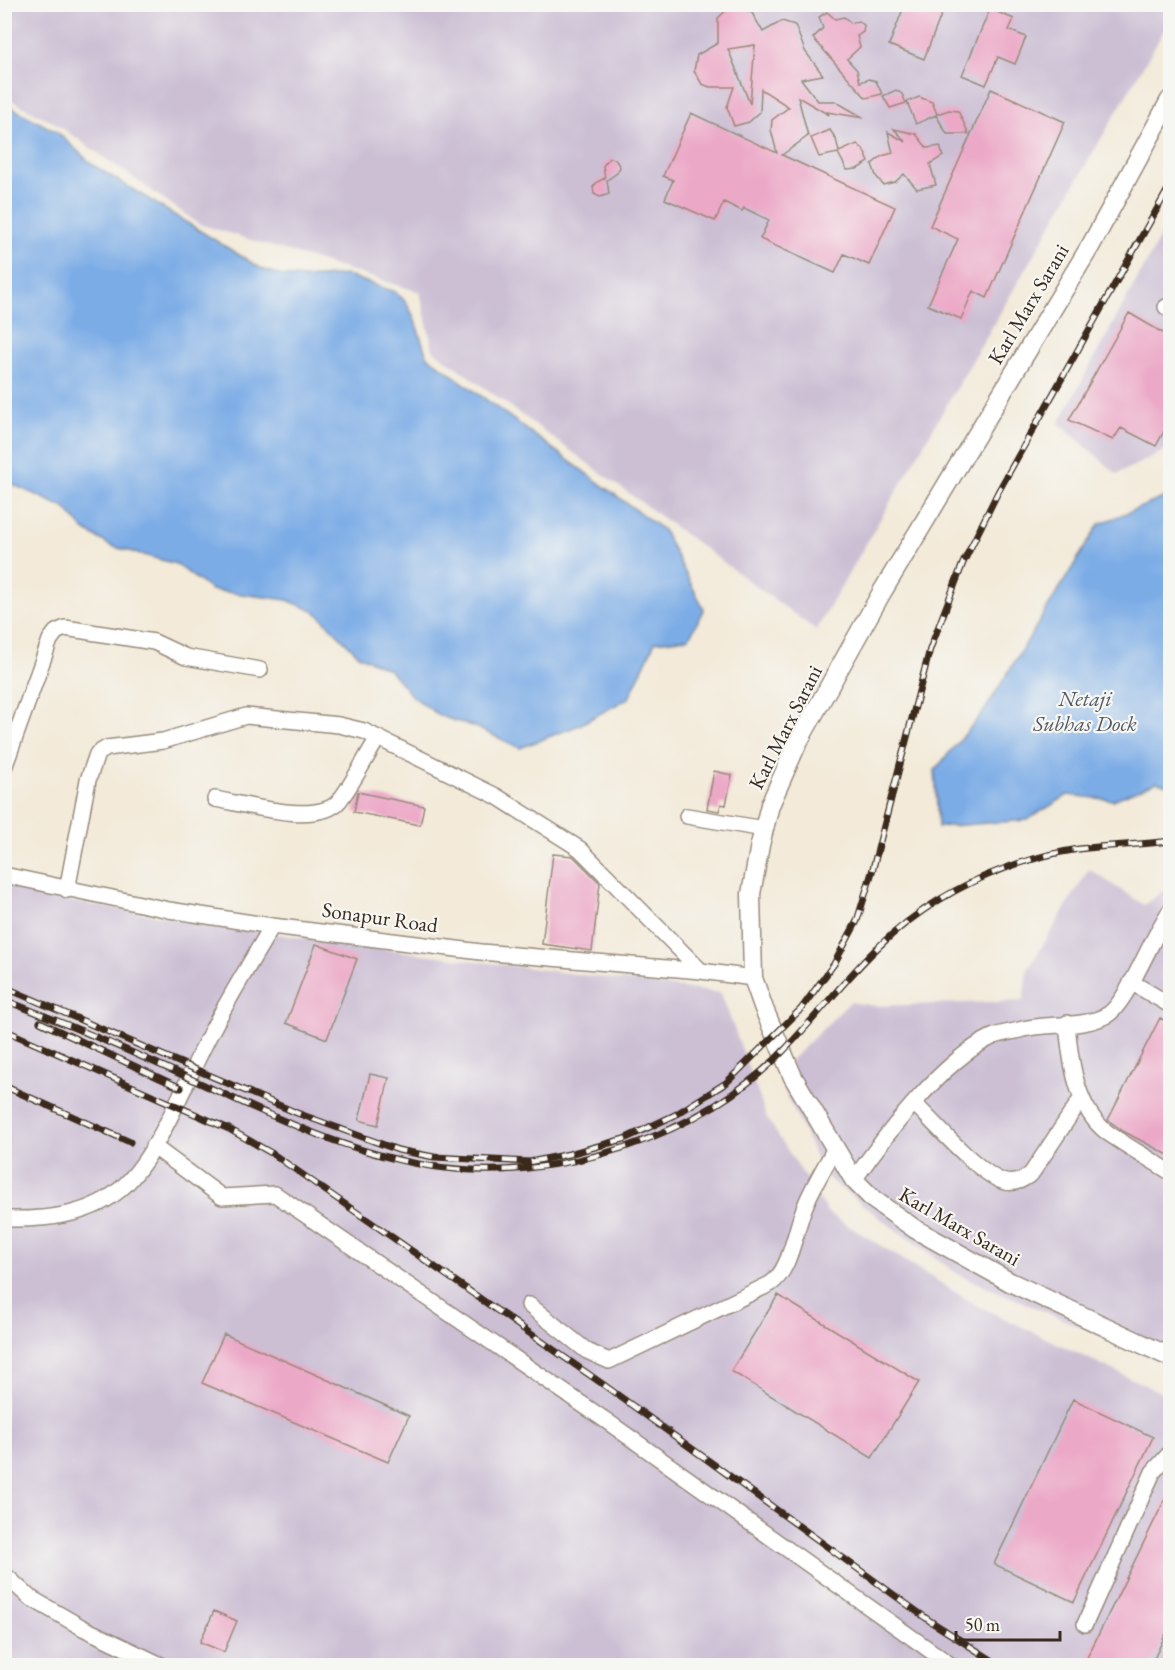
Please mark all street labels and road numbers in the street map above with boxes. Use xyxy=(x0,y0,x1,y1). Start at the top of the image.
street label: Karl Marx Sarani xyxy=(981,239,1075,369)
street label: Karl Marx Sarani xyxy=(742,660,828,794)
street label: Sonapur Road xyxy=(320,896,440,939)
street label: Karl Marx Sarani xyxy=(894,1180,1026,1272)

